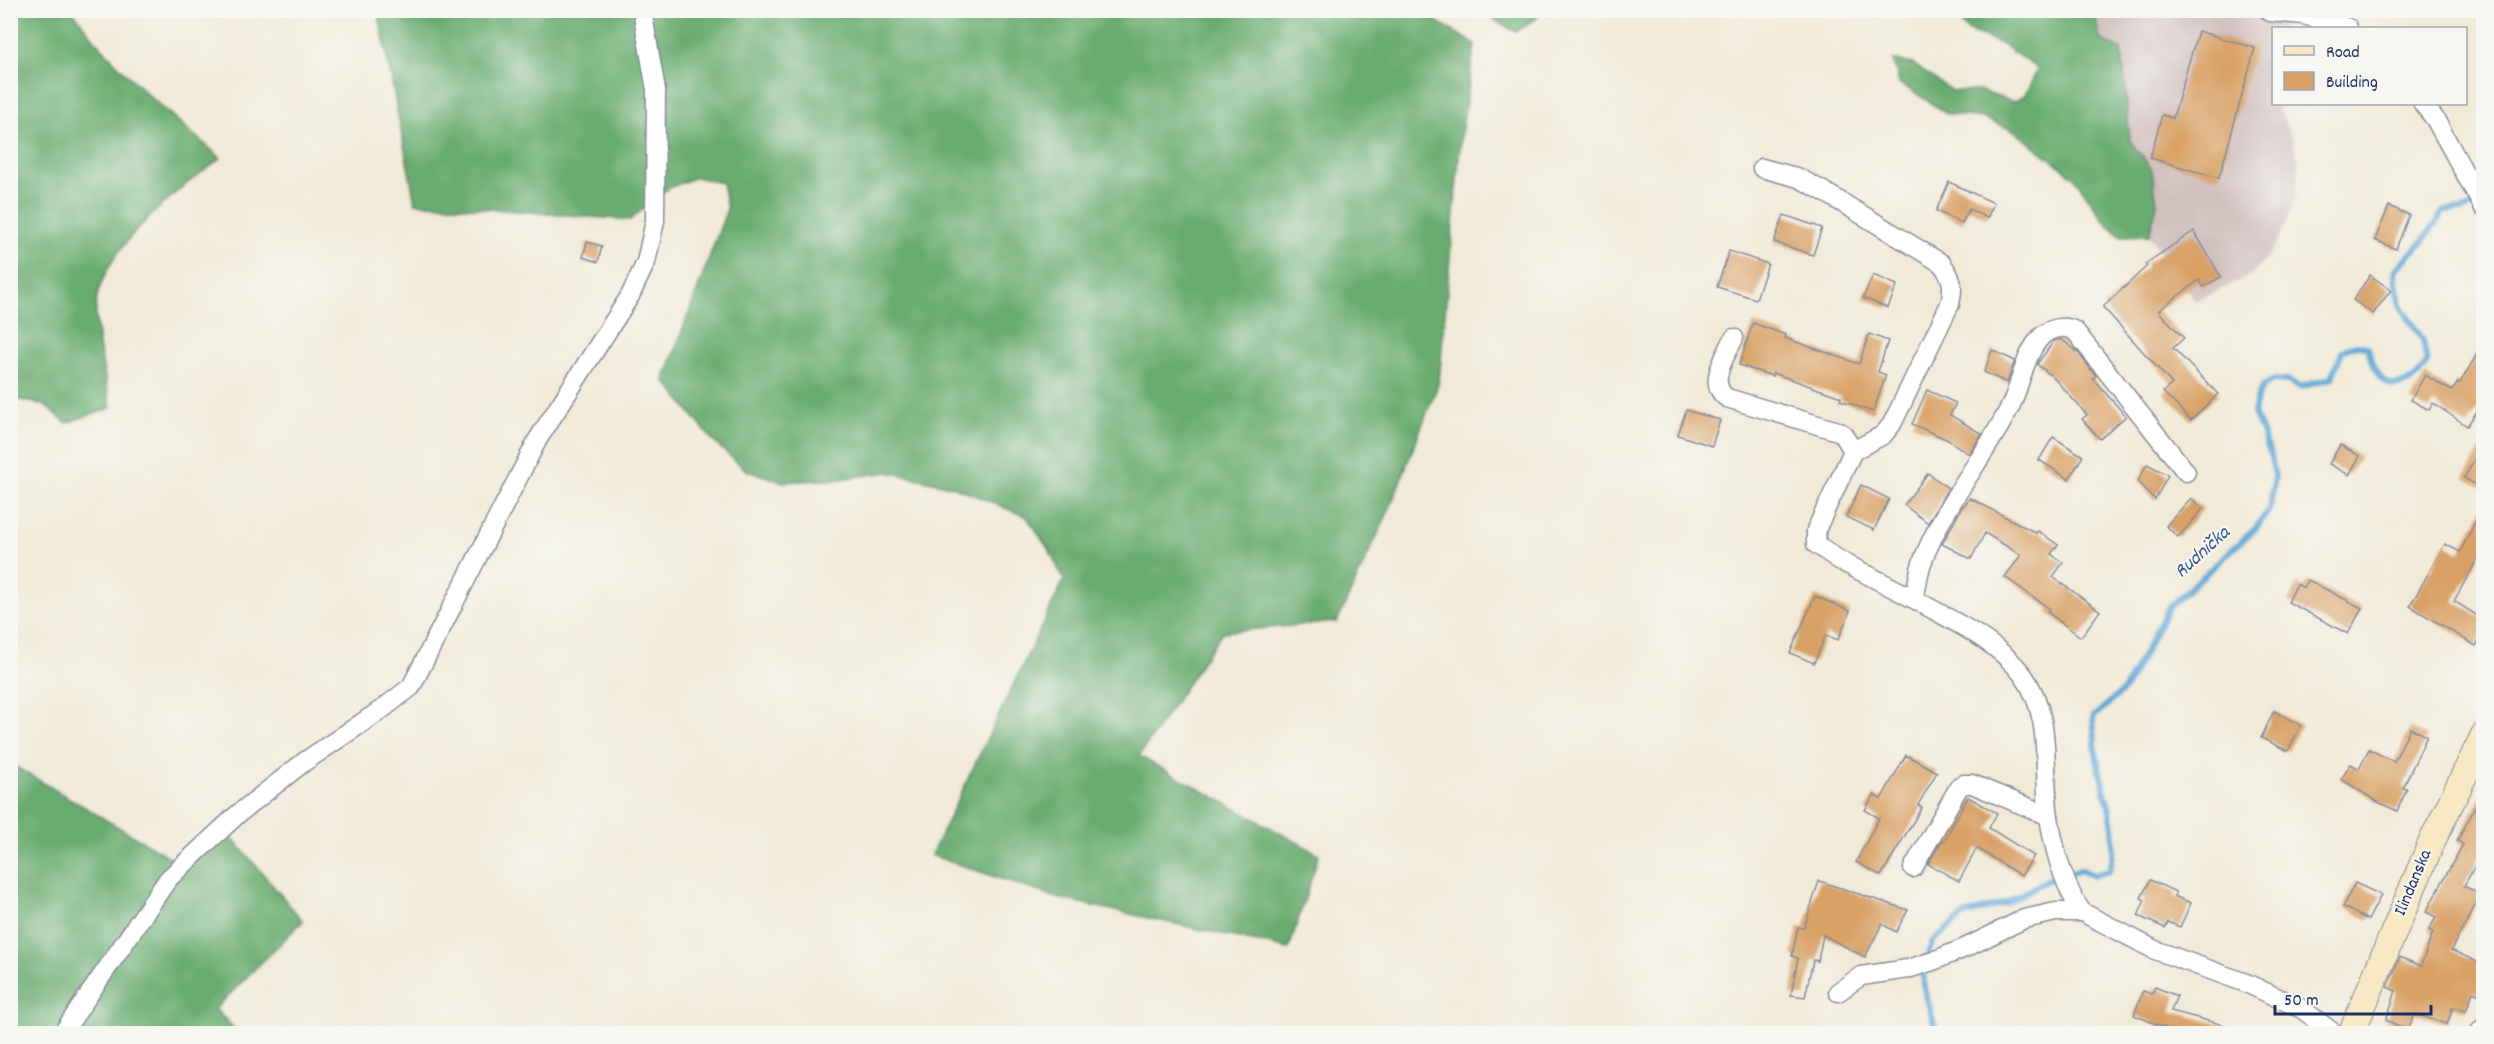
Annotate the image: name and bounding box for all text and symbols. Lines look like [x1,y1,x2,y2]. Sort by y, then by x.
legend [2272,27,2467,105]
text: Road [2326,41,2360,66]
text: Building [2326,71,2378,96]
water label: Rudnička [2169,519,2238,586]
street label: Ilindanska [2389,845,2439,920]
scale bar [2275,978,2431,1016]
text: 50 m [2284,989,2319,1014]

